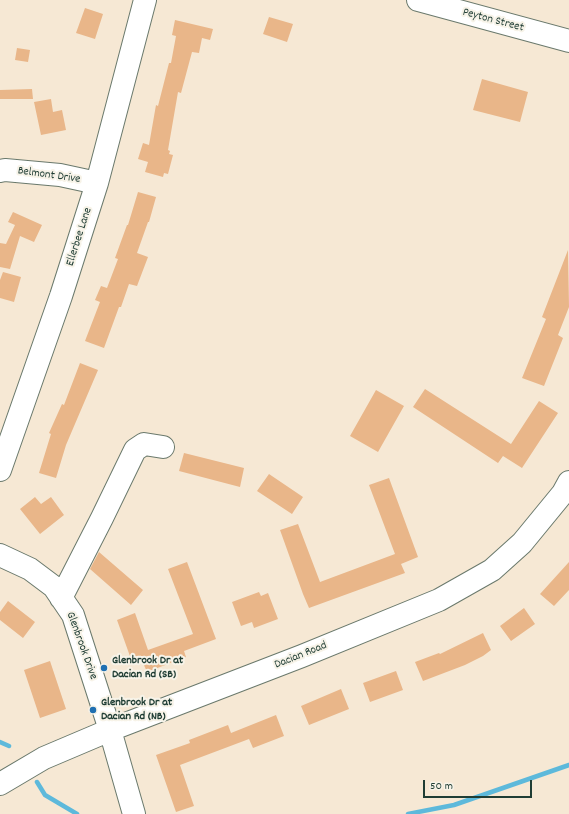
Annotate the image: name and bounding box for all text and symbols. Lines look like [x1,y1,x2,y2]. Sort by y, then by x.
street label: Peyton Street [461,6,525,36]
street label: Belmont Drive [17,164,81,188]
street label: Ellerbee Lane [64,206,96,268]
street label: Glenbrook Drive [62,610,100,682]
street label: Dacian Road [273,639,329,673]
place label: Glenbrook Dr at Dacian Rd (SB) [112,654,183,682]
marker: Glenbrook Dr at Dacian Rd (SB) [99,663,109,673]
place label: Glenbrook Dr at Dacian Rd (NB) [101,696,172,724]
marker: Glenbrook Dr at Dacian Rd (NB) [88,705,98,715]
scale bar [425,772,534,798]
text: 50 m [430,778,453,795]

